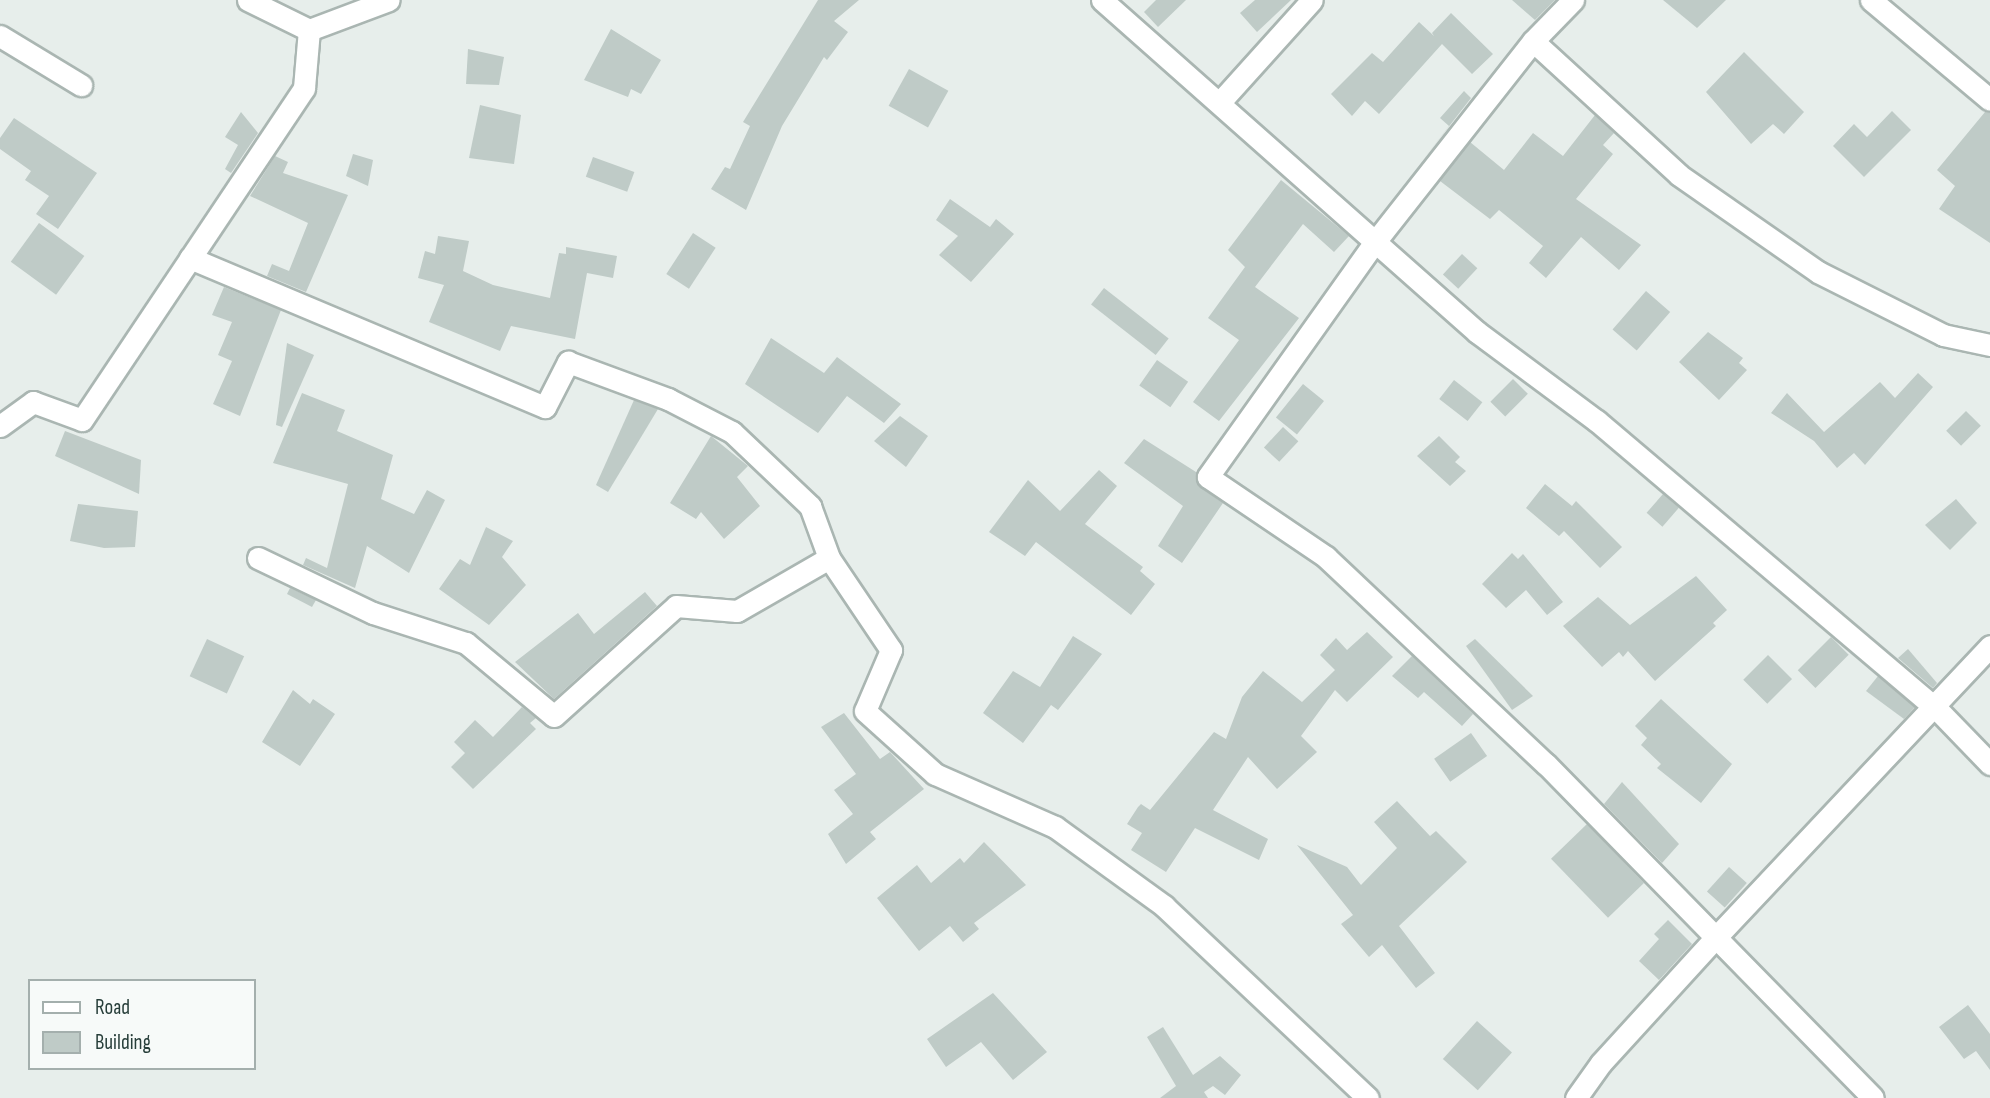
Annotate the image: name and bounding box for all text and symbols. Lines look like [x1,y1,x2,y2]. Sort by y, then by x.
legend [28,979,256,1070]
text: Road [95,995,130,1020]
text: Building [95,1030,151,1055]

